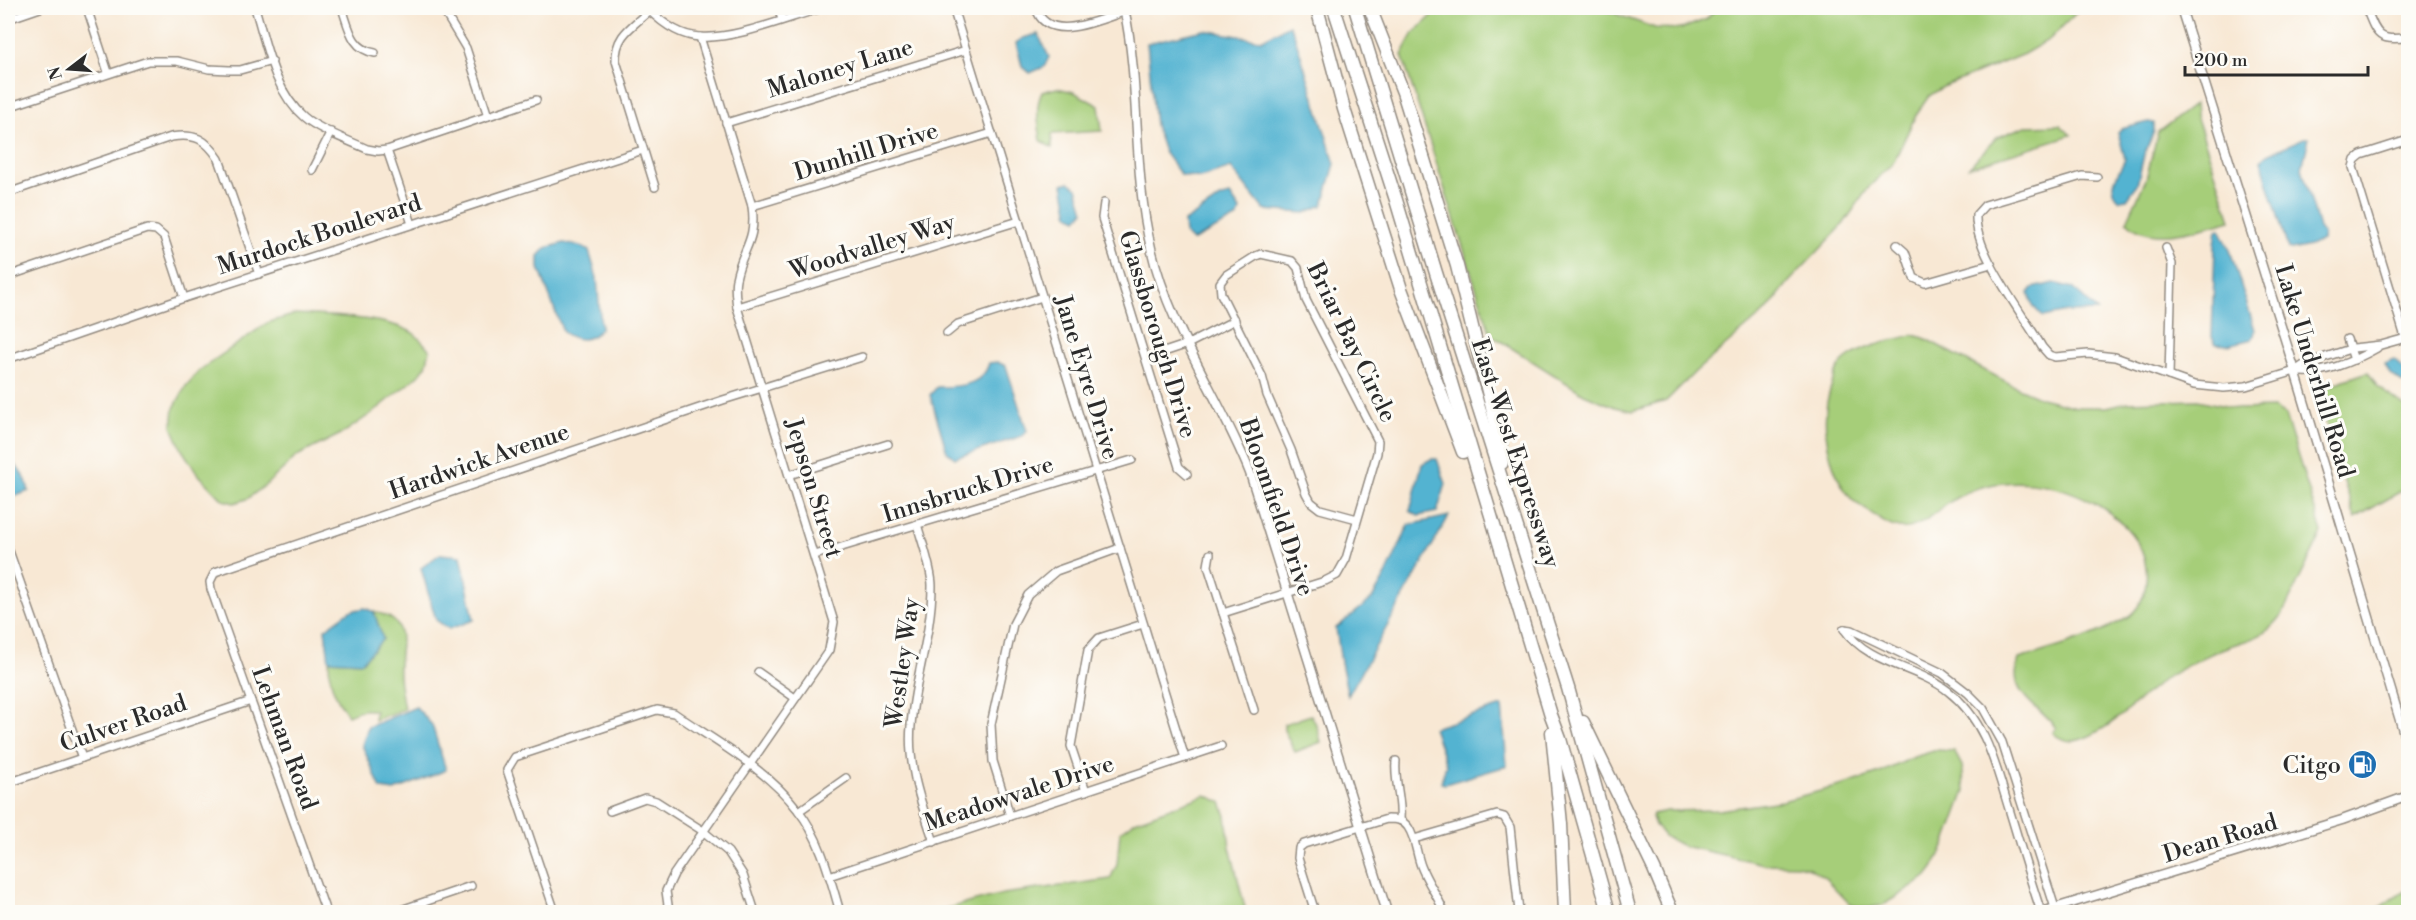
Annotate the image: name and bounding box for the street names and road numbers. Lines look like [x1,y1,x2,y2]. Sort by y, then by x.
street label: Maloney Lane [764,32,917,105]
street label: Dunhill Drive [791,116,942,188]
street label: Murdock Boulevard [213,188,425,282]
street label: Woodvalley Way [785,207,959,287]
street label: Glassborough Drive [1111,227,1203,442]
street label: Briar Bay Circle [1299,257,1403,427]
street label: Lake Underhill Road [2267,261,2361,482]
street label: Jane Eyre Drive [1047,291,1125,463]
street label: East-West Expressway [1464,335,1566,572]
street label: Jepson Street [777,414,849,562]
street label: Bloomfield Drive [1231,414,1320,600]
street label: Hardwick Avenue [385,417,573,507]
street label: Innsbruck Drive [879,450,1057,530]
street label: Westley Way [879,596,927,731]
street label: Lehman Road [244,663,324,814]
street label: Culver Road [56,688,191,760]
street label: Meadowvale Drive [921,749,1118,839]
street label: Dean Road [2160,807,2281,871]

